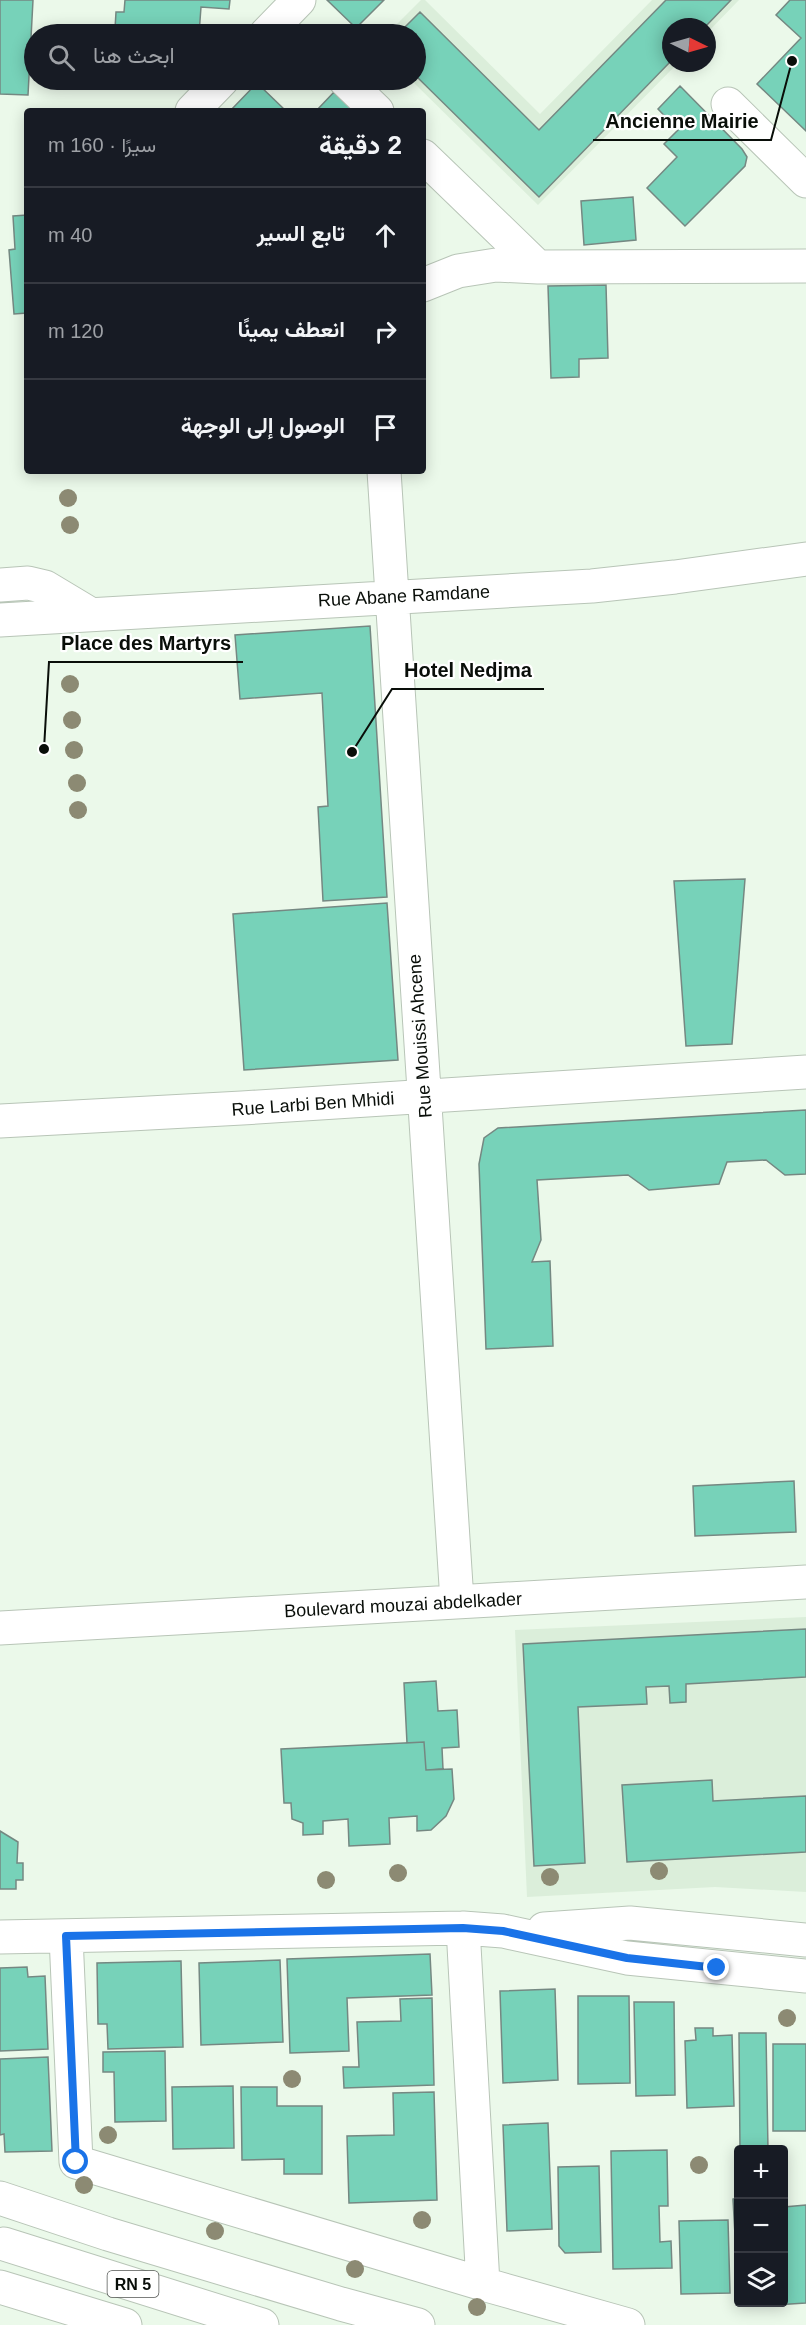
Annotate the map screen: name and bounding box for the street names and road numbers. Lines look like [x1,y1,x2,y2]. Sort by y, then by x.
street label: Rue Abane Ramdane [318,582,490,610]
street label: Rue Mouissi Ahcene [404,953,436,1119]
street label: Rue Larbi Ben Mhidi [231,1088,395,1120]
street label: Boulevard mouzai abdelkader [284,1589,522,1621]
road number: RN 5 [108,2271,158,2297]

